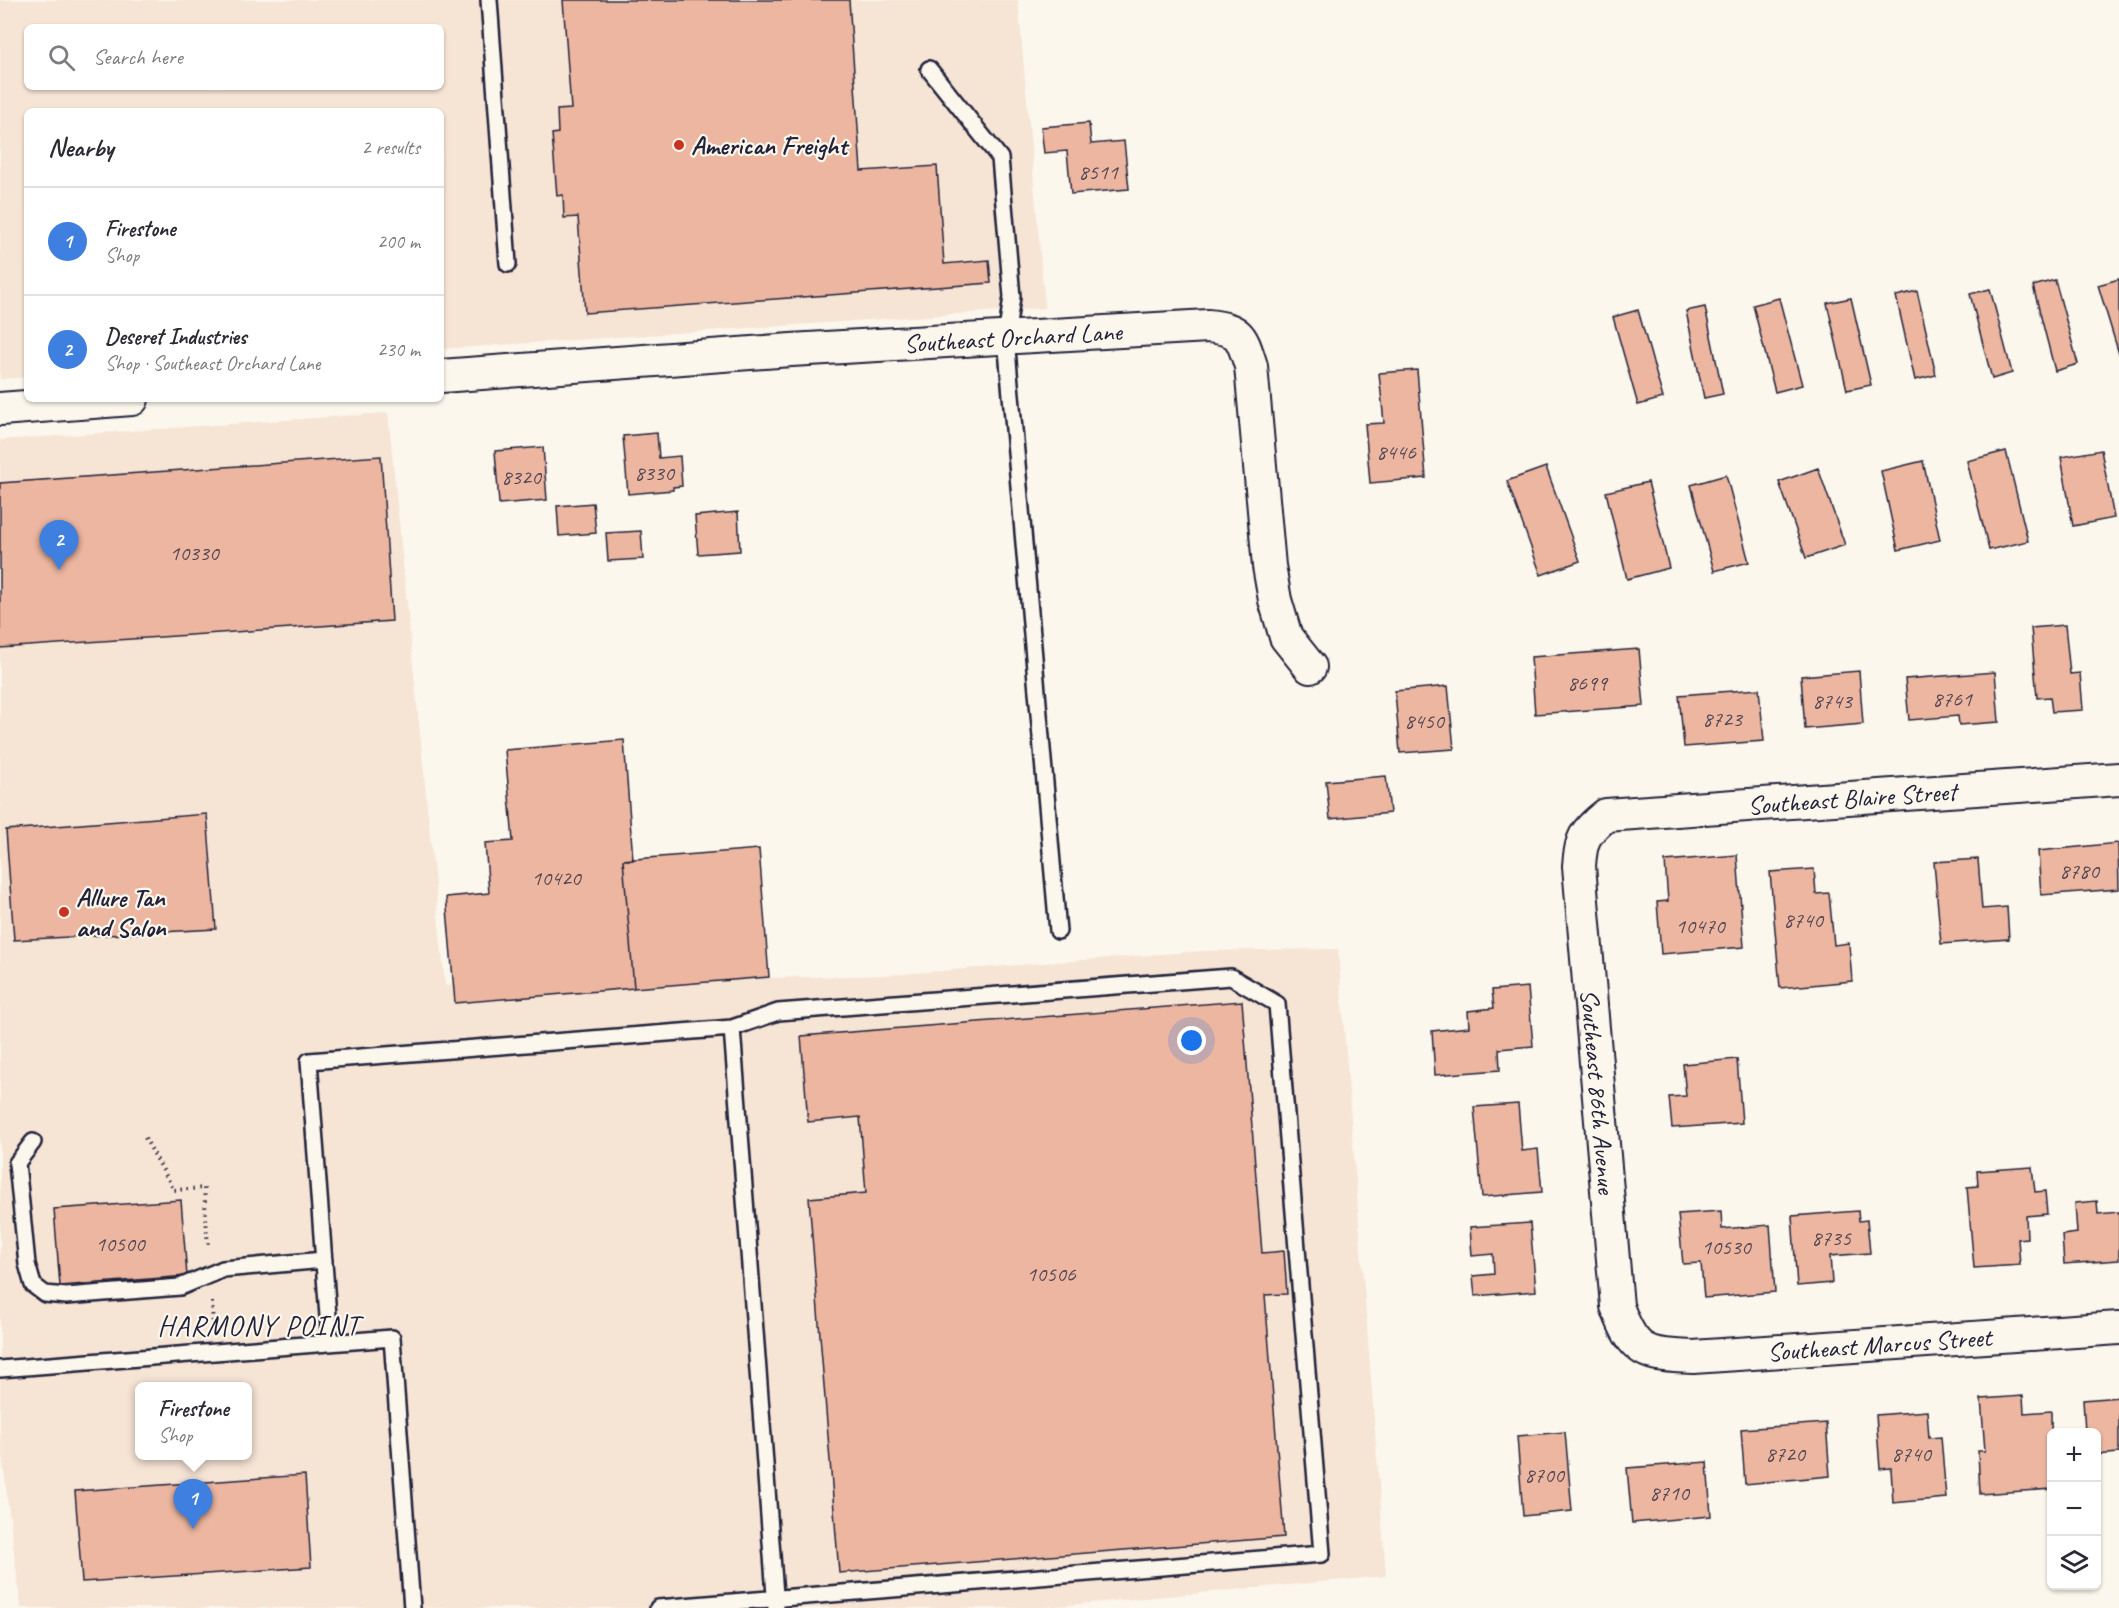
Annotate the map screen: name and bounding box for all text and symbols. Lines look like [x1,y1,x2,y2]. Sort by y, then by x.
search box [24,24,444,90]
icon: search [45,41,78,74]
text: Search here [93,43,183,71]
place label: American Freight [691,129,850,162]
text: Nearby [48,131,113,164]
text: 2 results [361,135,420,160]
marker: American Freight [672,138,686,152]
house number: 8511 [1078,158,1119,186]
text: Firestone [105,215,175,243]
text: 1 [63,229,72,254]
text: 200 m [377,229,420,254]
text: Shop [105,243,139,268]
street label: Southeast Orchard Lane [903,315,1124,360]
text: Deseret Industries [105,323,247,351]
text: 2 [63,337,72,362]
text: 230 m [377,337,420,362]
text: Shop · Southeast Orchard Lane [105,351,320,376]
house number: 8446 [1376,438,1417,466]
house number: 8330 [634,459,676,487]
house number: 8320 [501,463,543,491]
pin: 2 [40,520,78,570]
house number: 10330 [169,539,221,567]
house number: 8699 [1567,669,1609,697]
house number: 8761 [1932,685,1973,713]
house number: 8743 [1812,687,1854,715]
house number: 8723 [1702,705,1744,733]
house number: 8450 [1404,707,1446,735]
street label: Southeast Blaire Street [1747,775,1961,822]
house number: 8780 [2059,857,2101,885]
house number: 10420 [531,864,583,892]
place label: Allure Tan and Salon [76,881,167,944]
marker: Allure Tan and Salon [57,905,71,919]
house number: 8740 [1783,906,1825,934]
house number: 10470 [1675,912,1727,940]
street label: Southeast 86th Avenue [1573,988,1623,1197]
your location [1177,1026,1206,1055]
house number: 8735 [1811,1224,1852,1252]
house number: 10500 [95,1230,147,1258]
house number: 10530 [1701,1233,1753,1261]
house number: 10506 [1026,1260,1077,1288]
district label: HARMONY POINT [158,1308,365,1343]
street label: Southeast Marcus Street [1766,1321,1995,1369]
popup [135,1382,252,1460]
text: Firestone [158,1395,229,1423]
text: Shop [158,1423,192,1448]
map controls [2047,1428,2101,1590]
button: + [2047,1428,2101,1482]
house number: 8720 [1765,1440,1807,1468]
house number: 8740 [1891,1440,1933,1468]
house number: 8700 [1524,1461,1566,1489]
house number: 8710 [1649,1479,1691,1507]
pin: 1 [174,1480,212,1529]
button: − [2047,1482,2101,1536]
button: layers [2047,1536,2101,1590]

